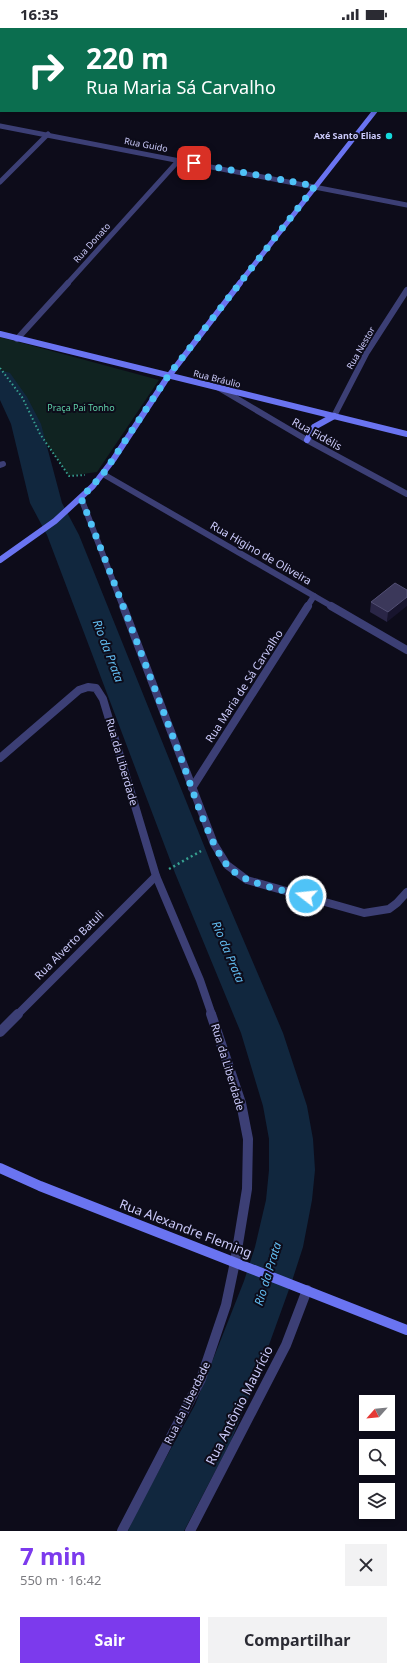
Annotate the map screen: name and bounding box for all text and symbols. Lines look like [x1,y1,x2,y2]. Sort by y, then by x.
text: 16:35 [20,4,59,24]
text: 220 m [86,39,169,77]
icon: right [20,44,72,96]
text: Rua Maria Sá Carvalho [86,75,276,99]
place label: Axé Santo Elias [314,129,381,142]
marker: Axé Santo Elias [384,131,394,141]
street label: Rua Guido [123,134,169,155]
pin [177,146,211,180]
icon: arrive [183,152,205,174]
street label: Rua Donato [70,220,113,266]
street label: Rua Nestor [343,324,378,371]
street label: Rua Bráulio [192,366,242,391]
park label: Praça Pai Tonho [47,401,115,414]
street label: Rua Fidélis [289,414,345,453]
street label: Rua Higino de Oliveira [208,517,315,588]
water label: Rio da Prata [89,617,128,685]
street label: Rua Maria de Sá Carvalho [201,626,286,745]
street label: Rua da Liberdade [103,716,142,807]
position arrow [285,875,327,917]
street label: Rua Alverto Batuli [31,907,107,983]
water label: Rio da Prata [208,918,249,986]
street label: Rua da Liberdade [208,1022,249,1112]
street label: Rua Alexandre Fleming [117,1194,255,1262]
water label: Rio da Prata [250,1240,285,1308]
street label: Rua Antônio Maurício [201,1342,277,1468]
street label: Rua da Liberdade [160,1359,213,1447]
north arrow [359,1395,395,1431]
map controls [359,1395,395,1519]
button: search [359,1439,395,1475]
button: layers [359,1483,395,1519]
text: 7 min [20,1539,86,1572]
button: close [345,1544,387,1586]
text: 550 m · 16:42 [20,1571,101,1589]
button: Sair [20,1617,200,1663]
button: Compartilhar [208,1617,387,1663]

